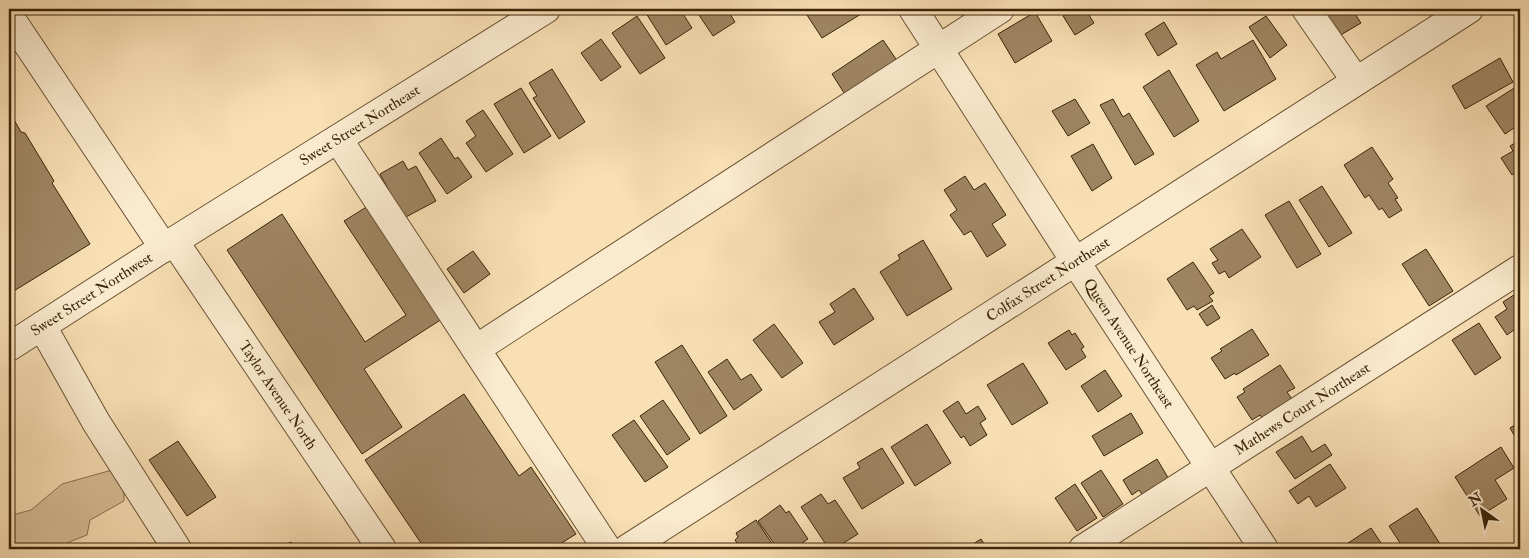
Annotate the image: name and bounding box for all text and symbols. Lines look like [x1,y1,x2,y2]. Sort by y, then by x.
street label: Sweet Street Northeast [296,80,424,170]
street label: Colfax Street Northeast [982,232,1113,326]
street label: Sweet Street Northwest [27,248,156,340]
street label: Queen Avenue Northeast [1079,275,1179,412]
street label: Taylor Avenue North [235,337,322,453]
street label: Mathews Court Northeast [1230,358,1374,459]
north arrow [1456,486,1506,536]
text: N [1464,489,1485,511]

